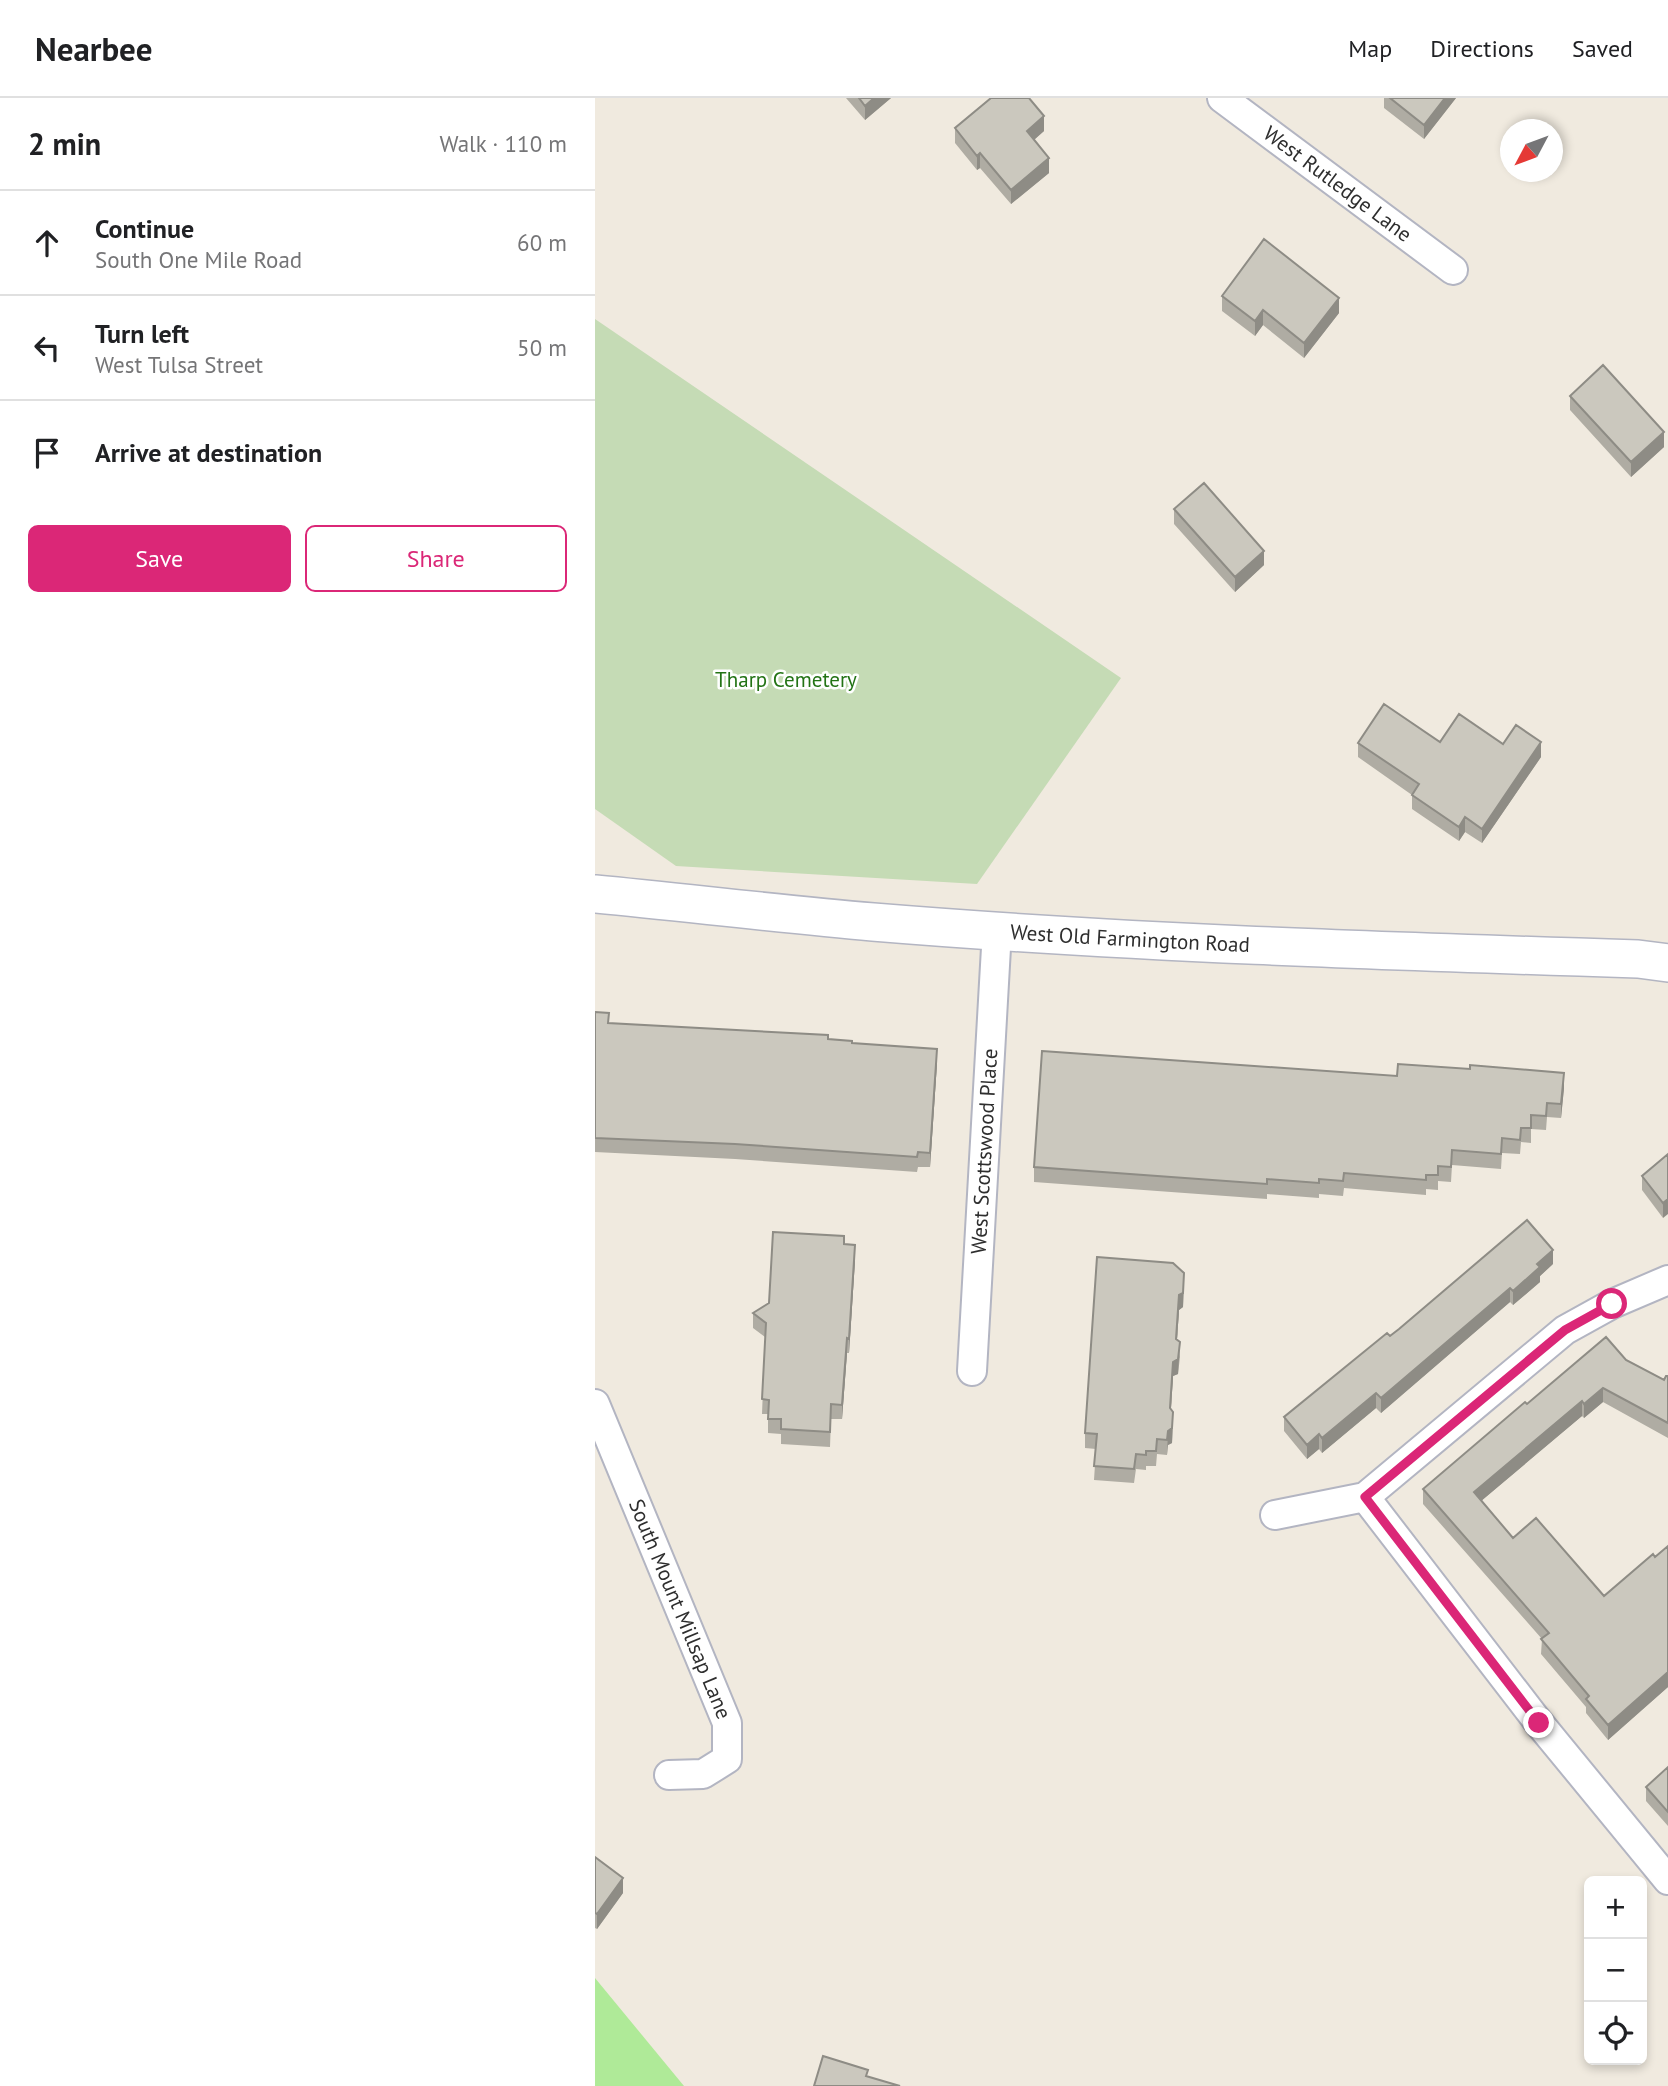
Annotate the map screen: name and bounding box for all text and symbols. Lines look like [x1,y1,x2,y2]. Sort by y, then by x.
text: Nearbee [35,27,152,70]
text: Map [1348,33,1392,64]
text: Directions [1430,33,1534,64]
text: Saved [1572,33,1633,64]
north arrow [1500,119,1563,182]
street label: West Rutledge Lane [1258,120,1417,248]
text: 2 min [28,124,101,163]
text: Walk · 110 m [440,129,567,158]
text: Continue [95,212,194,245]
icon: ahead [28,224,66,262]
text: 60 m [517,228,567,257]
text: South One Mile Road [95,245,302,274]
text: Turn left [95,317,189,350]
icon: left [28,329,66,367]
text: 50 m [517,333,567,362]
text: West Tulsa Street [95,350,263,379]
icon: arrive [28,434,66,472]
text: Arrive at destination [95,436,322,469]
button: Save [28,525,291,592]
button: Share [305,525,567,592]
park label: Tharp Cemetery [715,666,857,693]
street label: West Old Farmington Road [1009,918,1250,958]
street label: West Scottswood Place [965,1048,1003,1255]
route start [1596,1288,1627,1319]
street label: South Mount Millsap Lane [623,1495,738,1723]
route end [1523,1707,1554,1738]
map controls [1584,1876,1647,2065]
button: + [1584,1876,1647,1939]
button: − [1584,1939,1647,2002]
button: locate [1584,2002,1647,2065]

